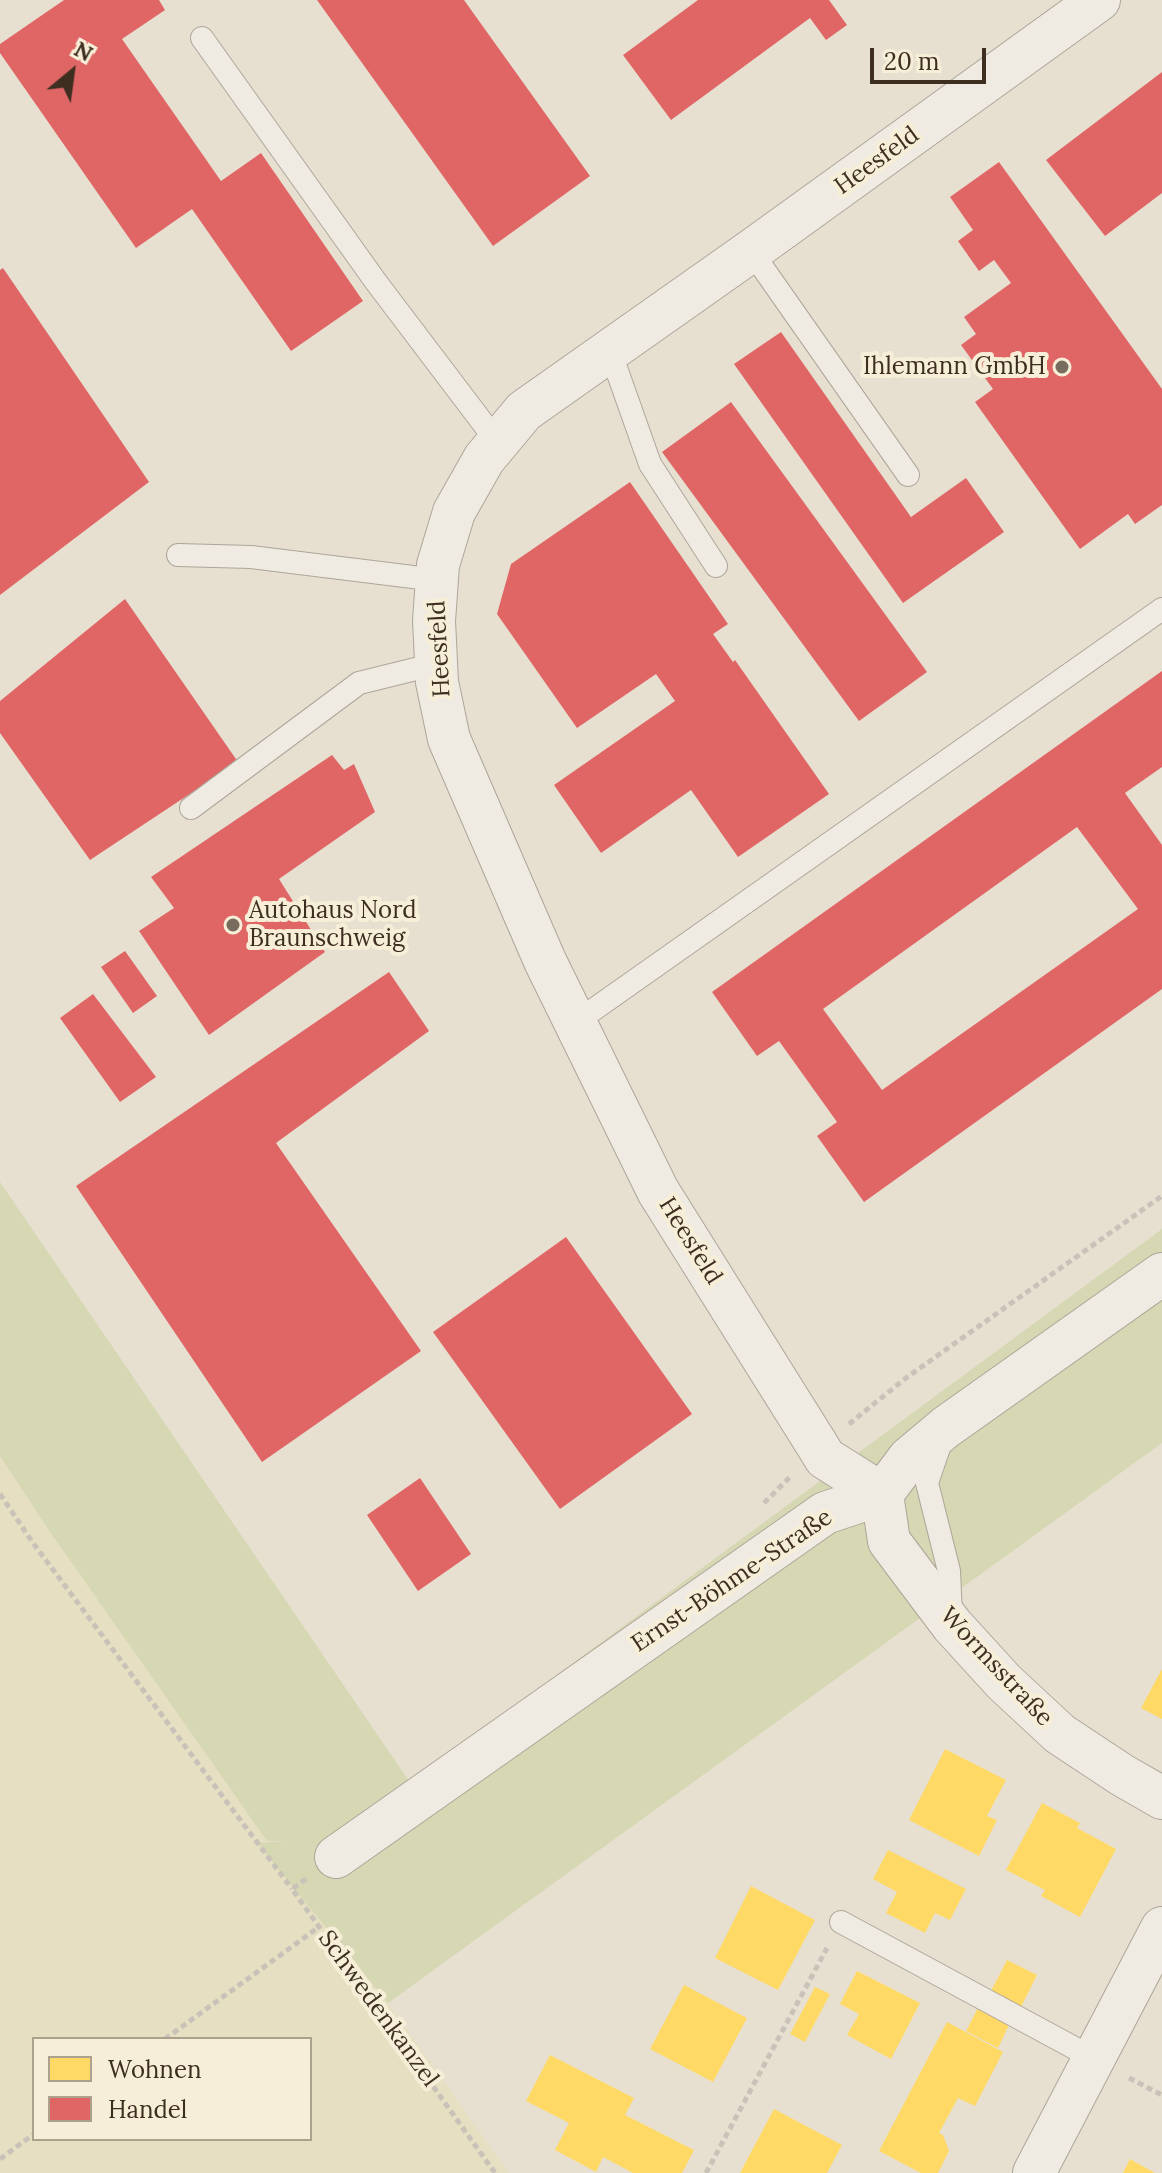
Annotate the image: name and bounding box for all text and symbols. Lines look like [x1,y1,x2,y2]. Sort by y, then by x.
north arrow [32,32,112,112]
scale bar [874,32,990,82]
text: N [69,35,98,67]
text: 20 m [884,46,940,77]
street label: Heesfeld [829,121,925,201]
place label: Ihlemann GmbH [863,353,1046,381]
marker: Ihlemann GmbH [1053,358,1071,376]
street label: Heesfeld [423,600,457,698]
place label: Autohaus Nord Braunschweig [249,897,417,953]
marker: Autohaus Nord Braunschweig [224,916,242,934]
street label: Heesfeld [652,1192,728,1290]
street label: Ernst-Böhme-Straße [626,1503,838,1659]
street label: Wormsstraße [934,1601,1058,1733]
street label: Schwedenkanzel [312,1925,444,2093]
legend [32,2037,312,2141]
text: Wohnen [108,2054,202,2085]
text: Handel [108,2094,187,2125]

